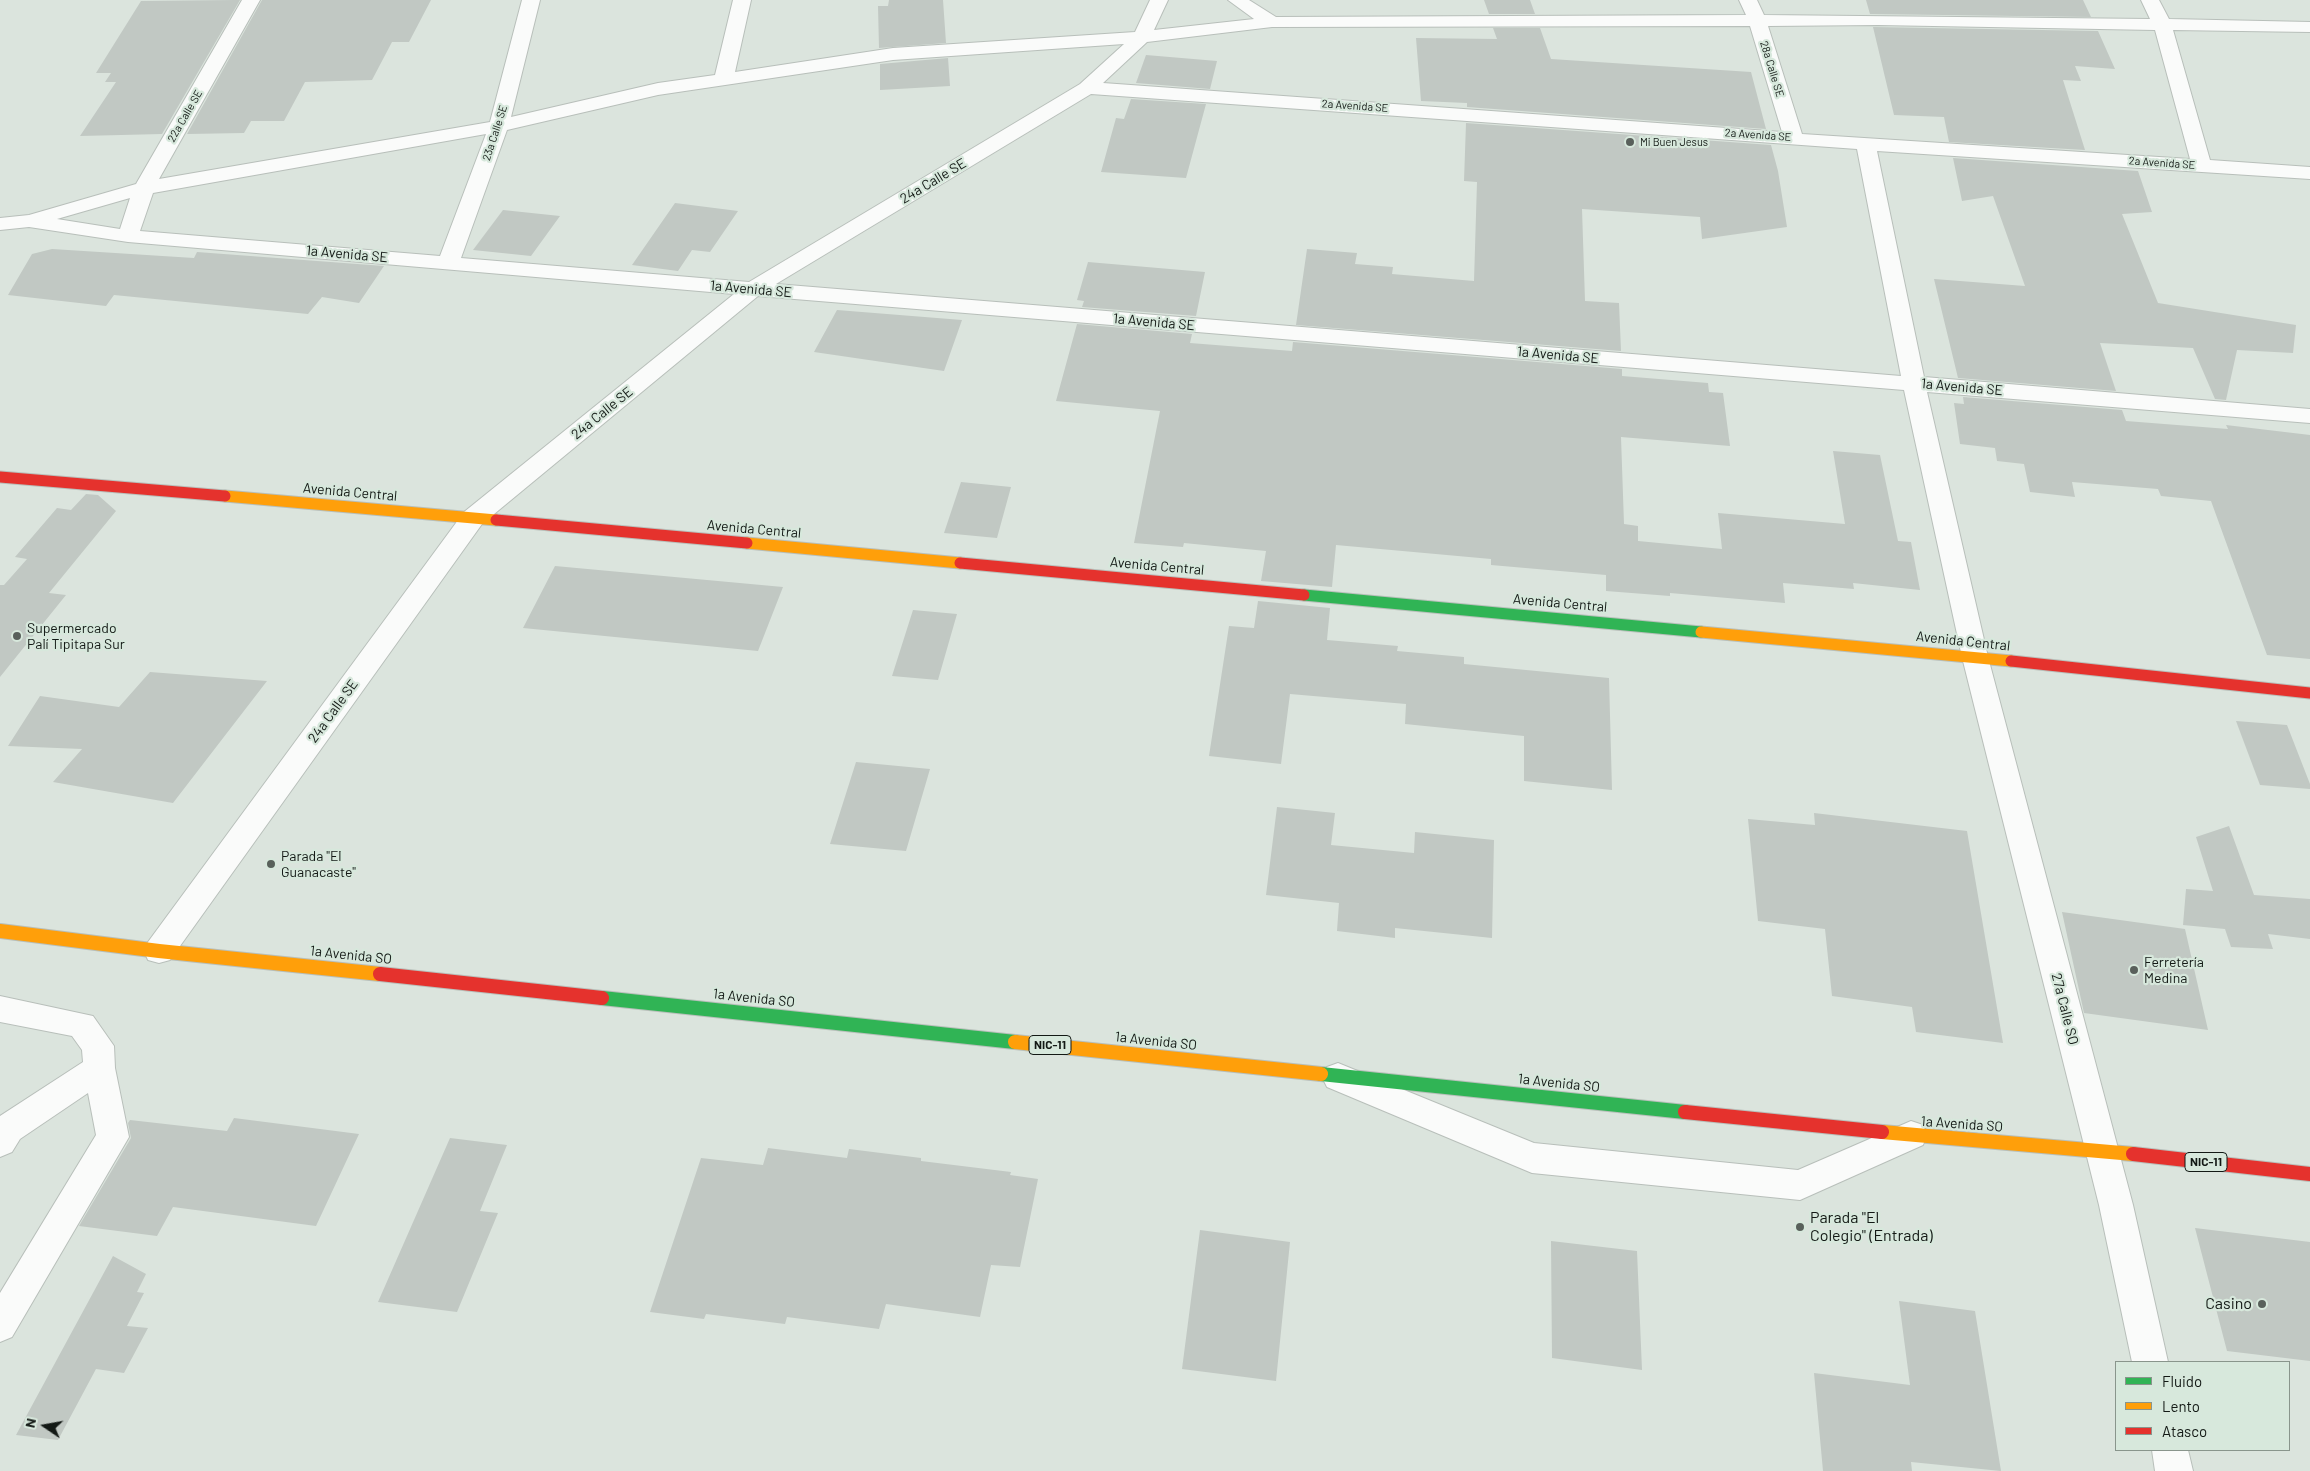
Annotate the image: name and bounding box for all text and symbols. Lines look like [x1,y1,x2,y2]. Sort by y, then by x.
street label: 28a Calle SE [1757,39,1787,99]
street label: 22a Calle SE [165,88,205,144]
street label: 2a Avenida SE [1321,97,1389,115]
street label: 23a Calle SE [480,104,510,162]
street label: 2a Avenida SE [1724,126,1792,144]
place label: Mi Buen Jesus [1640,135,1708,149]
marker: Mi Buen Jesus [1624,136,1636,148]
street label: 2a Avenida SE [2128,154,2196,172]
street label: 24a Calle SE [897,155,969,207]
street label: 1a Avenida SE [305,242,389,266]
street label: 1a Avenida SE [709,277,793,301]
street label: 1a Avenida SE [1112,310,1196,334]
street label: 1a Avenida SE [1516,343,1600,367]
street label: 1a Avenida SE [1920,375,2004,399]
street label: 24a Calle SE [568,383,636,443]
street label: Avenida Central [302,480,398,504]
street label: Avenida Central [706,517,802,541]
street label: Avenida Central [1109,554,1205,578]
street label: Avenida Central [1512,591,1608,615]
place label: Supermercado Palí Tipitapa Sur [27,620,125,652]
street label: Avenida Central [1915,628,2011,654]
marker: Supermercado Palí Tipitapa Sur [11,630,23,642]
street label: 24a Calle SE [304,676,362,746]
place label: Parada "El Guanacaste" [281,848,356,880]
marker: Parada "El Guanacaste" [265,858,277,870]
street label: 1a Avenida SO [309,942,393,968]
place label: Ferretería Medina [2144,954,2204,986]
marker: Ferretería Medina [2128,964,2140,976]
street label: 27a Calle SO [2048,971,2082,1047]
street label: 1a Avenida SO [712,985,796,1011]
street label: 1a Avenida SO [1114,1028,1198,1054]
road number: NIC-11 [1029,1036,1071,1054]
street label: 1a Avenida SO [1517,1070,1601,1096]
street label: 1a Avenida SO [1920,1113,2004,1135]
road number: NIC-11 [2185,1152,2227,1172]
place label: Parada "El Colegio" (Entrada) [1810,1208,1933,1246]
marker: Parada "El Colegio" (Entrada) [1794,1221,1806,1233]
place label: Casino [2205,1294,2252,1314]
marker: Casino [2256,1298,2268,1310]
legend [2115,1361,2290,1451]
text: Fluido [2162,1372,2202,1390]
text: Lento [2162,1397,2200,1415]
north arrow [20,1401,70,1451]
text: N [21,1416,39,1429]
text: Atasco [2162,1422,2207,1440]

